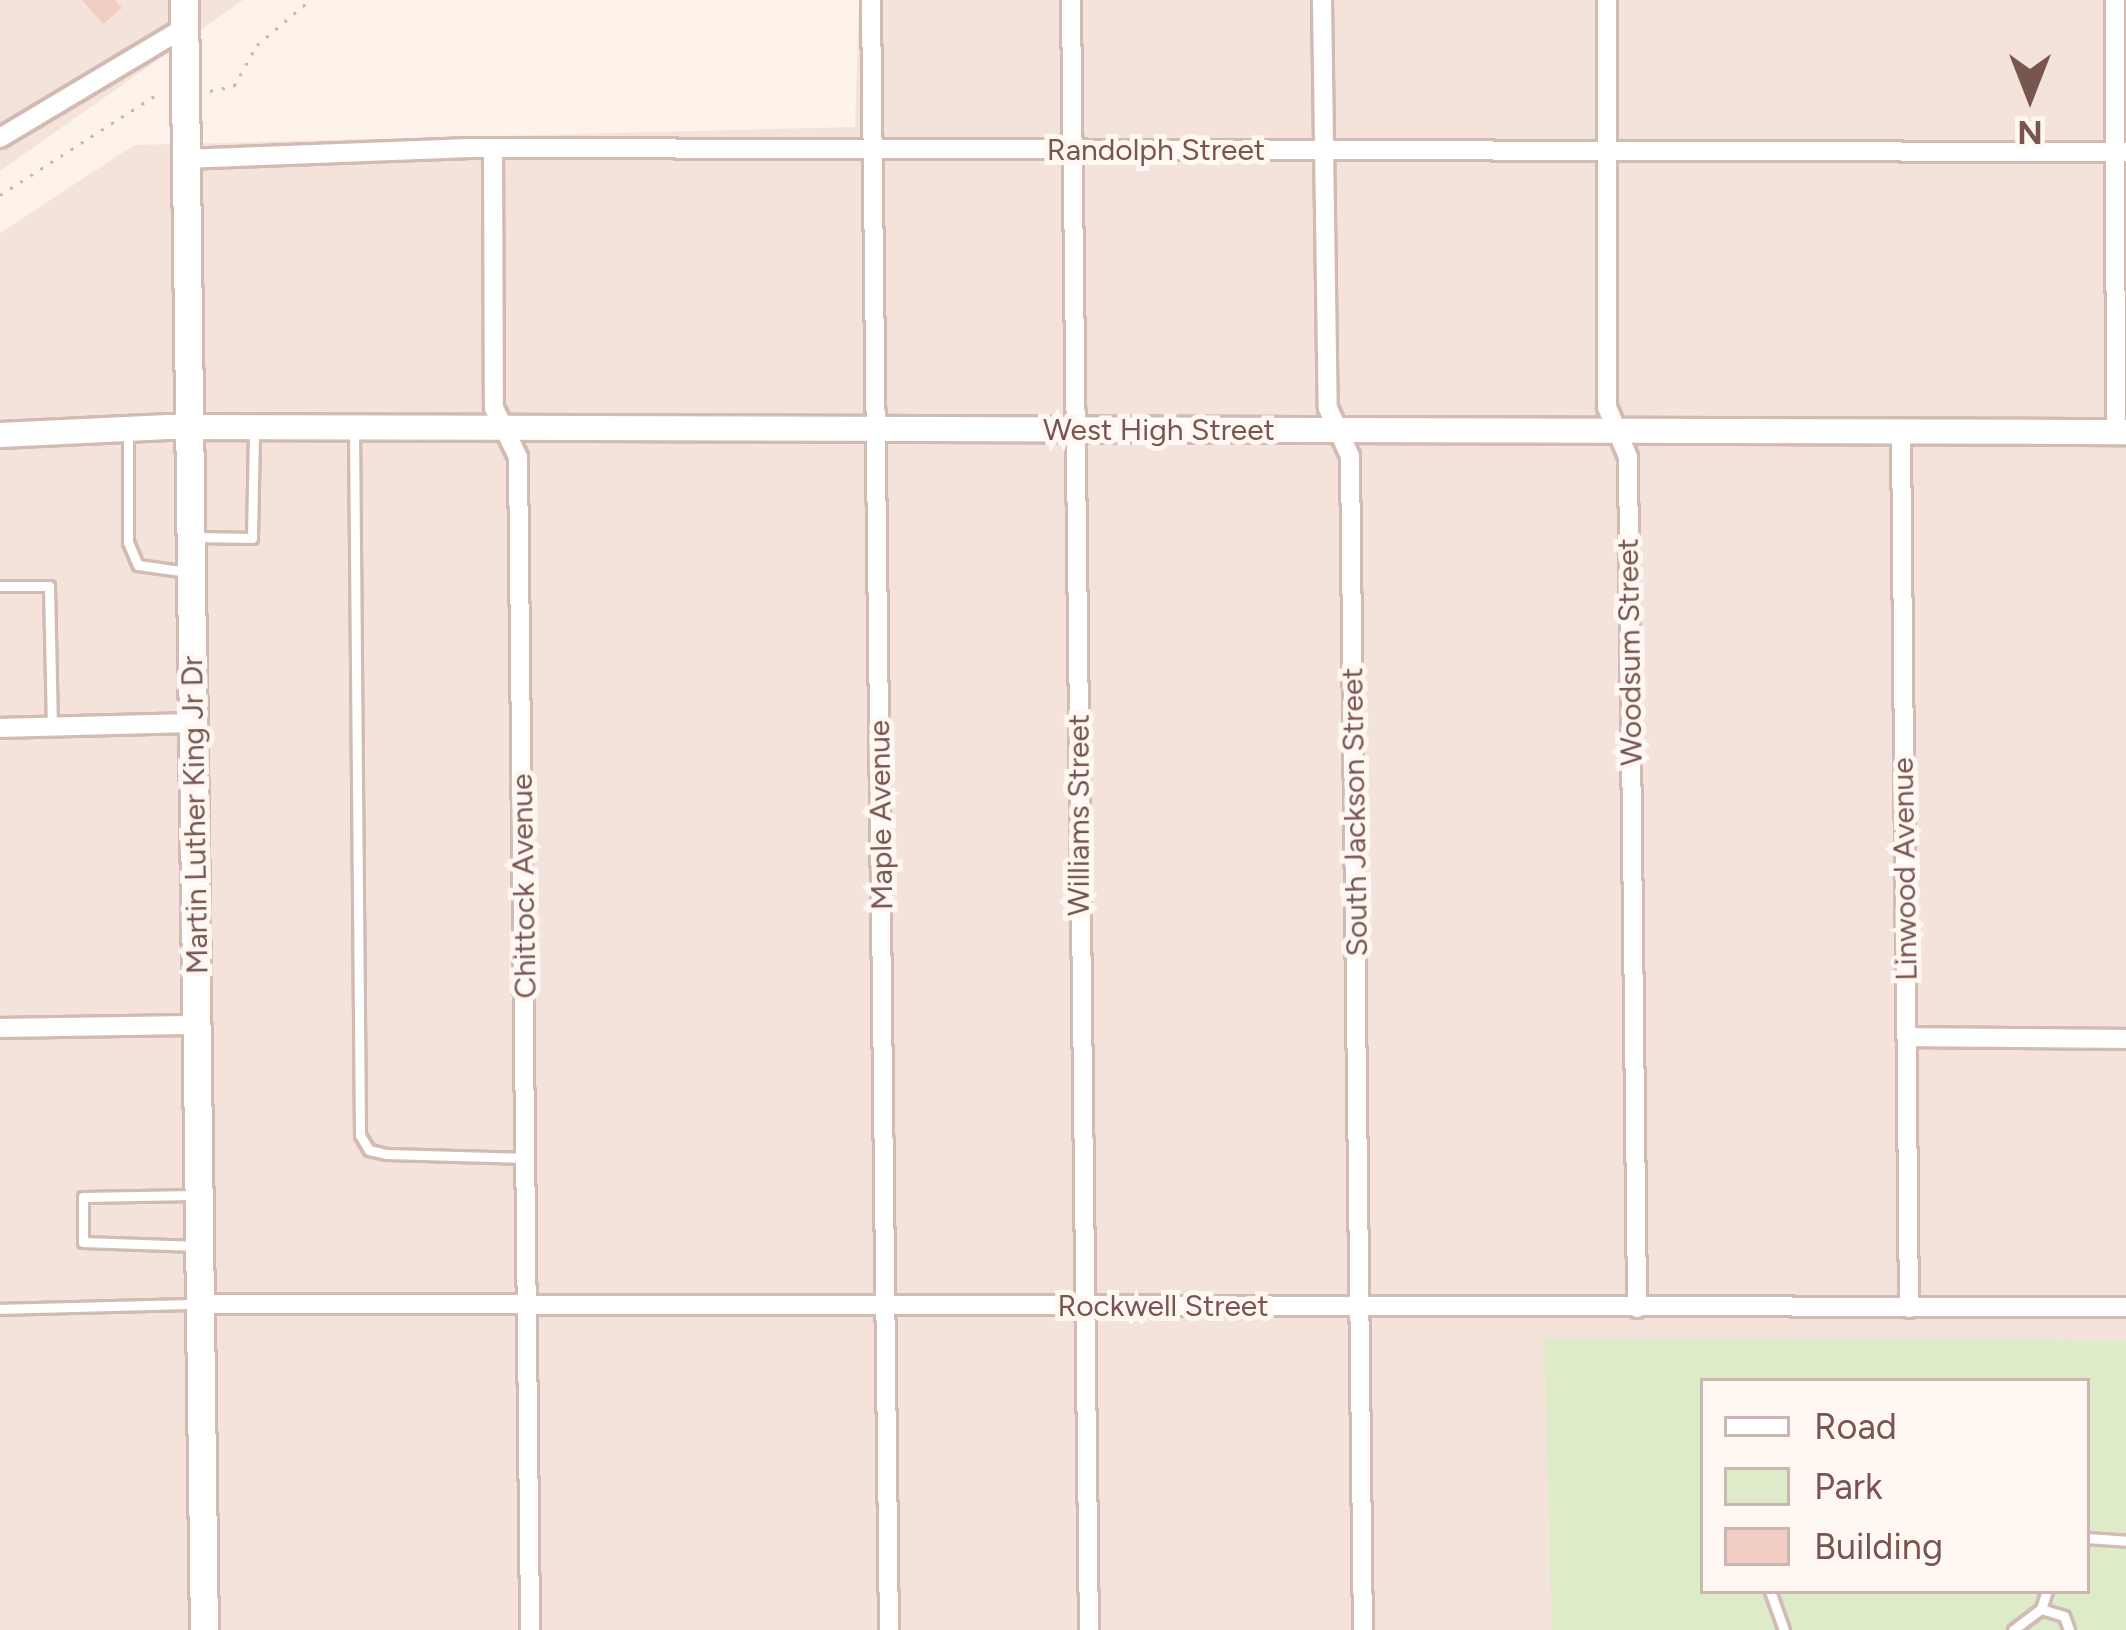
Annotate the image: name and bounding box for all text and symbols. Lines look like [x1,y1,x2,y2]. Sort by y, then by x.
north arrow [1970,36,2090,156]
text: N [2017,113,2043,152]
street label: Randolph Street [1047,132,1265,168]
street label: West High Street [1043,412,1275,448]
street label: Woodsum Street [1610,538,1650,766]
street label: Martin Luther King Jr Dr [174,656,216,974]
street label: South Jackson Street [1334,667,1376,957]
street label: Williams Street [1061,714,1097,916]
street label: Maple Avenue [861,720,901,910]
street label: Linwood Avenue [1885,757,1925,981]
street label: Chittock Avenue [504,773,544,999]
street label: Rockwell Street [1057,1288,1269,1324]
legend [1700,1378,2090,1594]
text: Road [1814,1405,1897,1448]
text: Park [1814,1465,1882,1508]
text: Building [1814,1525,1943,1568]

